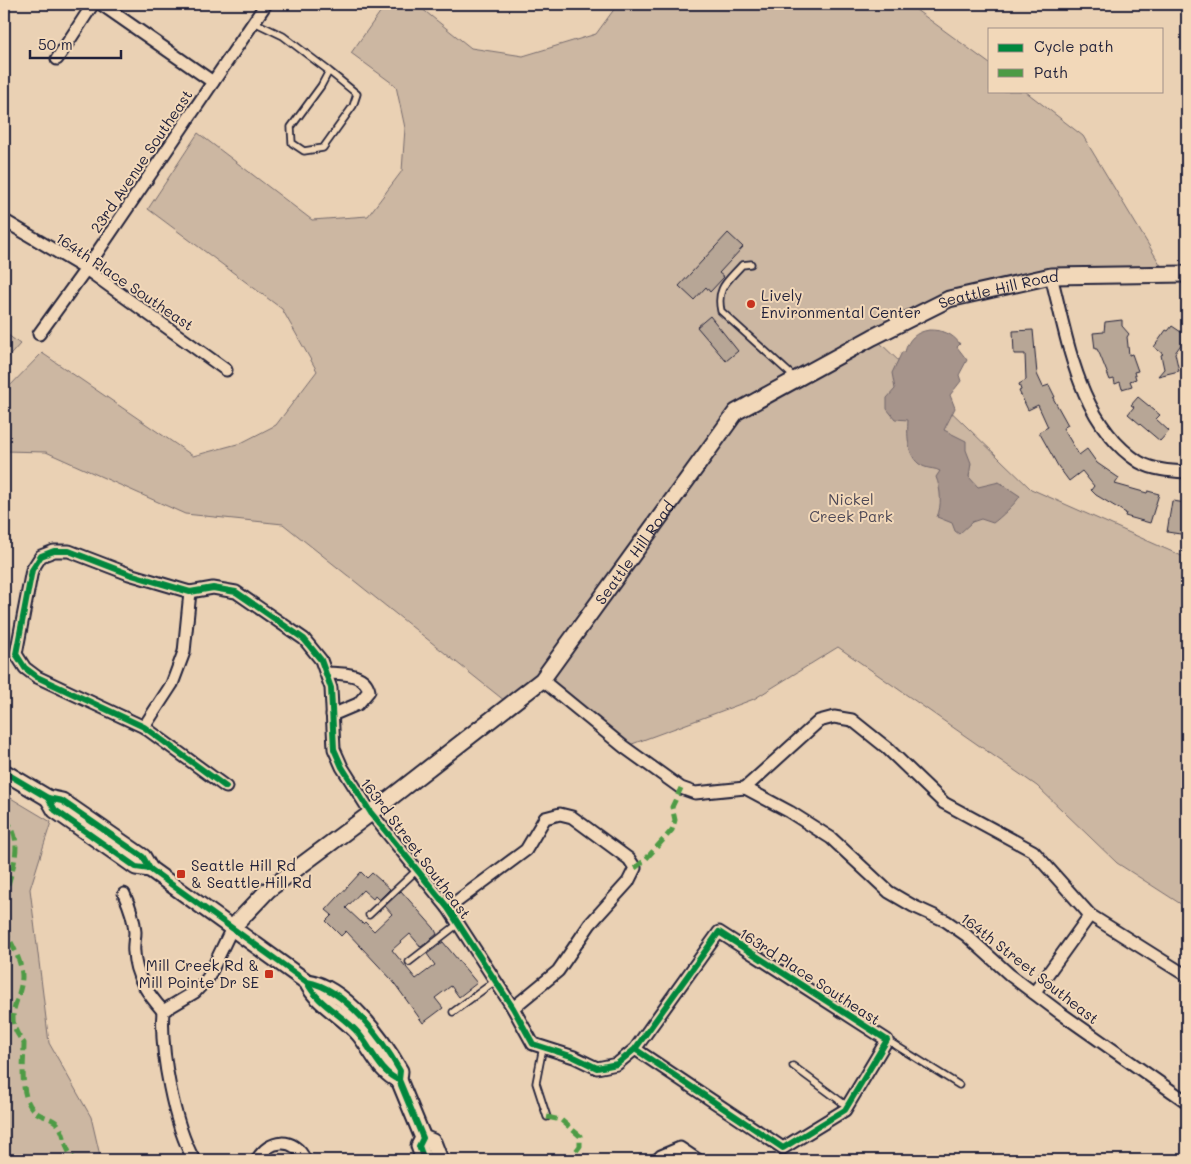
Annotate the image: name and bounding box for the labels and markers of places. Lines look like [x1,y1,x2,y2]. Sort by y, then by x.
place label: Lively Environmental Center [761,285,921,322]
marker: Lively Environmental Center [745,298,757,310]
place label: Seattle Hill Rd & Seattle Hill Rd [191,855,312,892]
marker: Seattle Hill Rd & Seattle Hill Rd [175,868,187,880]
place label: Mill Creek Rd & Mill Pointe Dr SE [139,955,259,992]
marker: Mill Creek Rd & Mill Pointe Dr SE [263,968,275,980]

